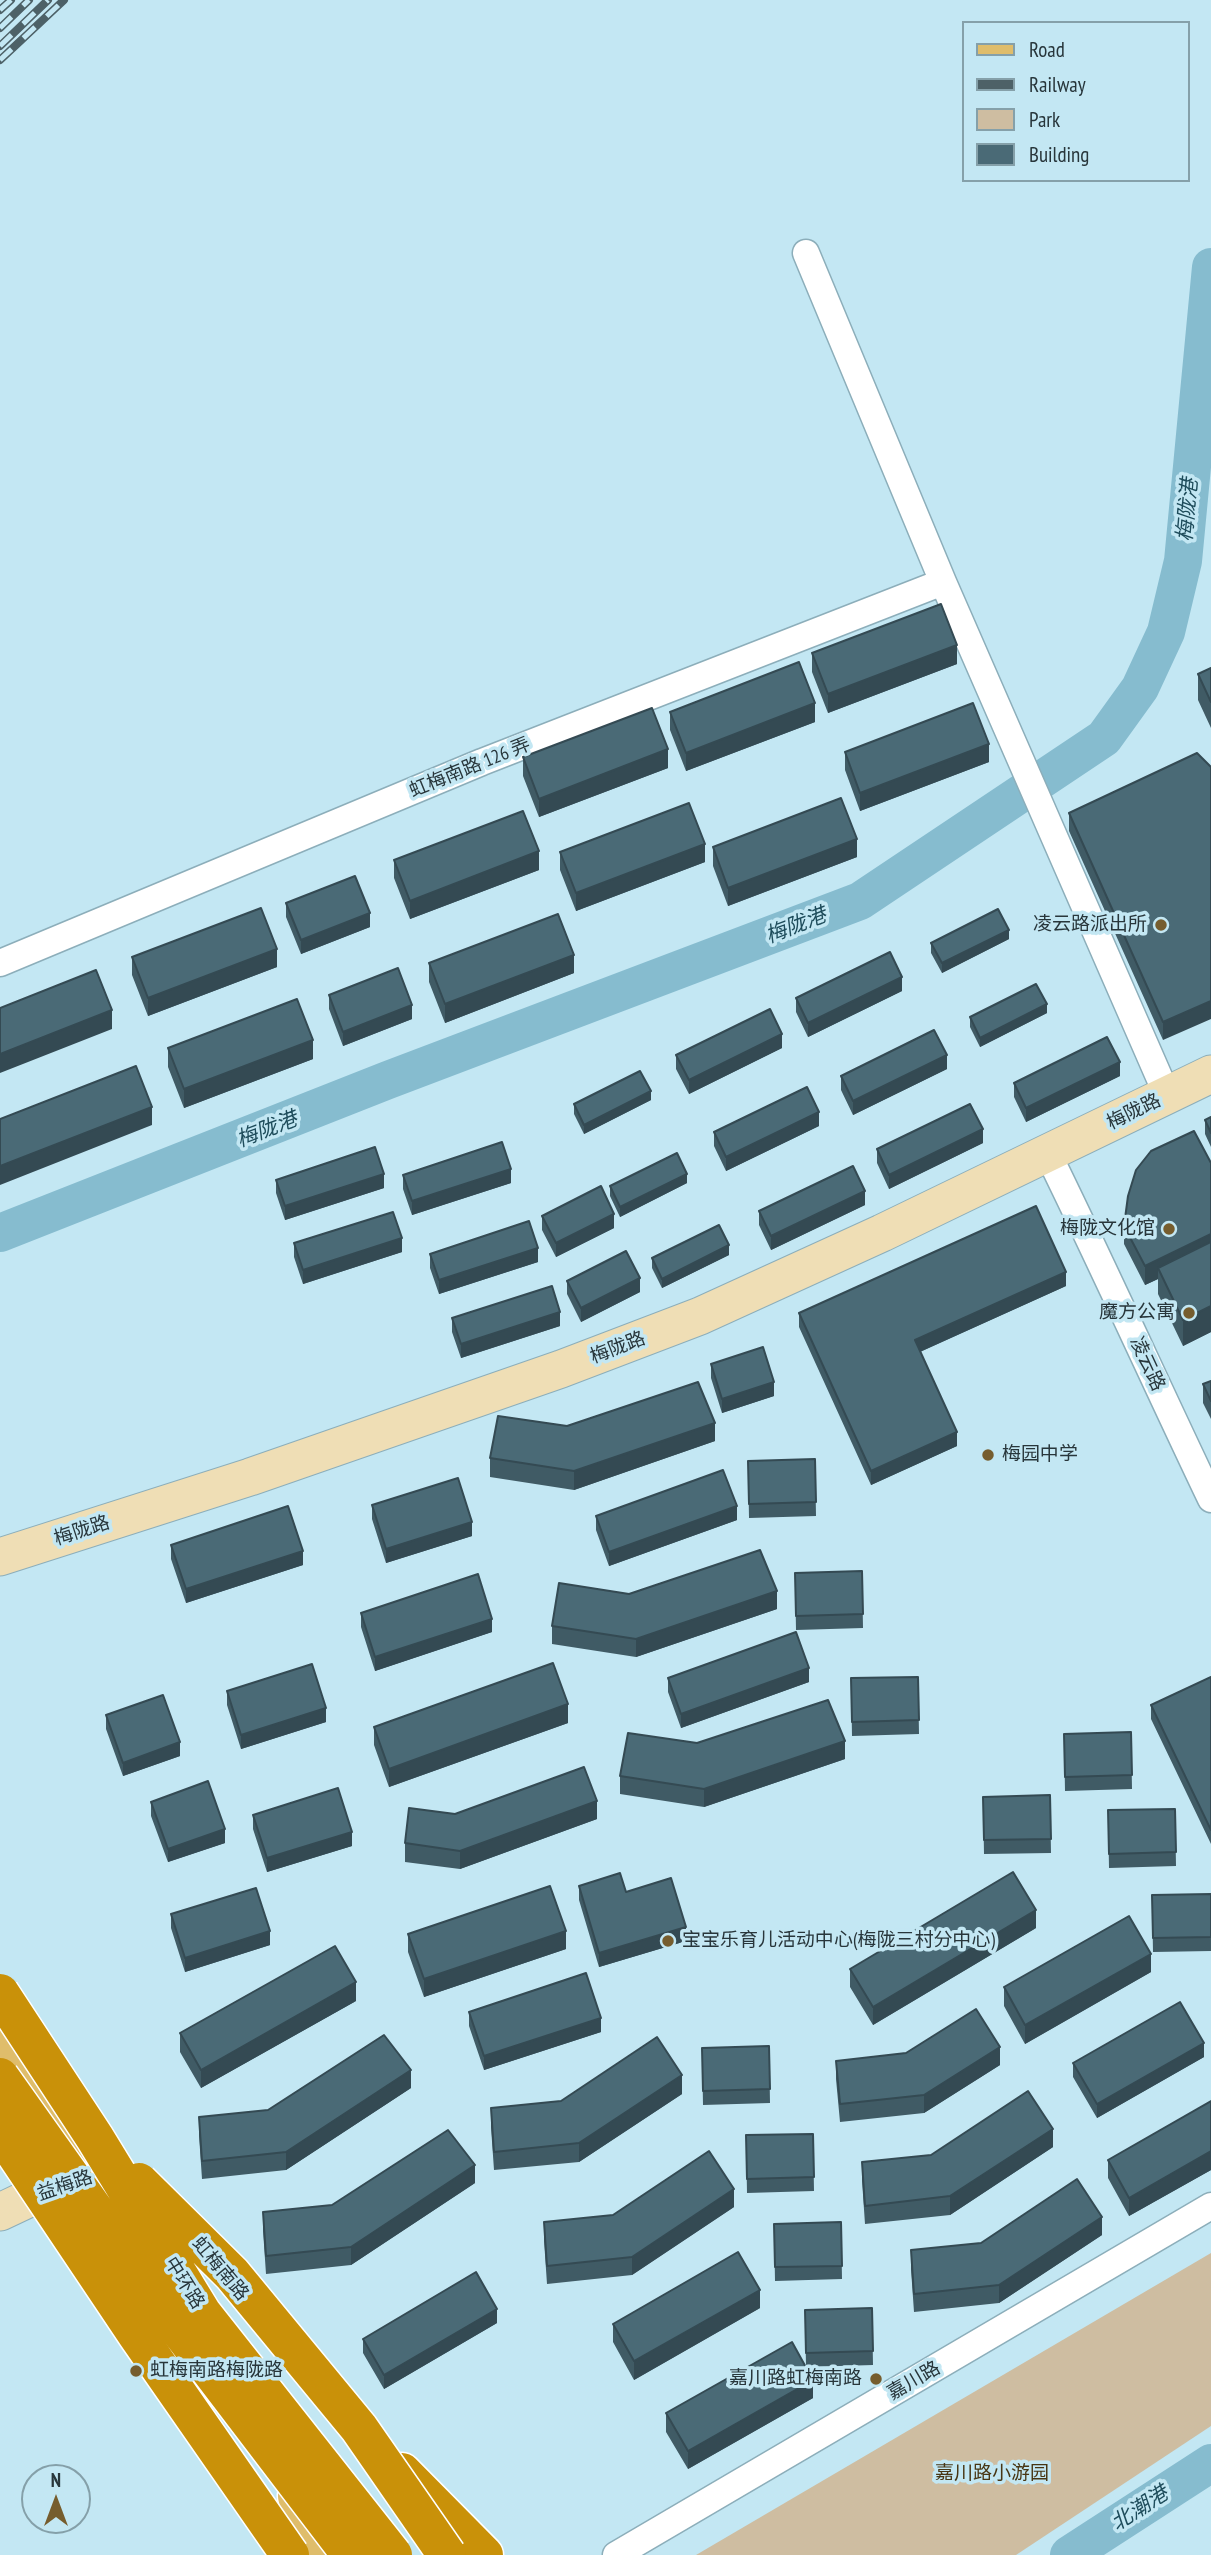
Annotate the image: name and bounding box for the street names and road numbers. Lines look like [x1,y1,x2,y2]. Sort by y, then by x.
street label: 虹梅南路 126 弄 [406,733,534,803]
street label: 梅陇路 [1103,1089,1165,1135]
street label: 梅陇路 [587,1327,649,1369]
street label: 凌云路 [1125,1333,1169,1395]
street label: 梅陇路 [51,1511,113,1551]
street label: 益梅路 [34,2166,96,2206]
street label: 虹梅南路 [187,2233,253,2305]
street label: 中环路 [159,2253,209,2313]
street label: 嘉川路 [884,2357,944,2405]

